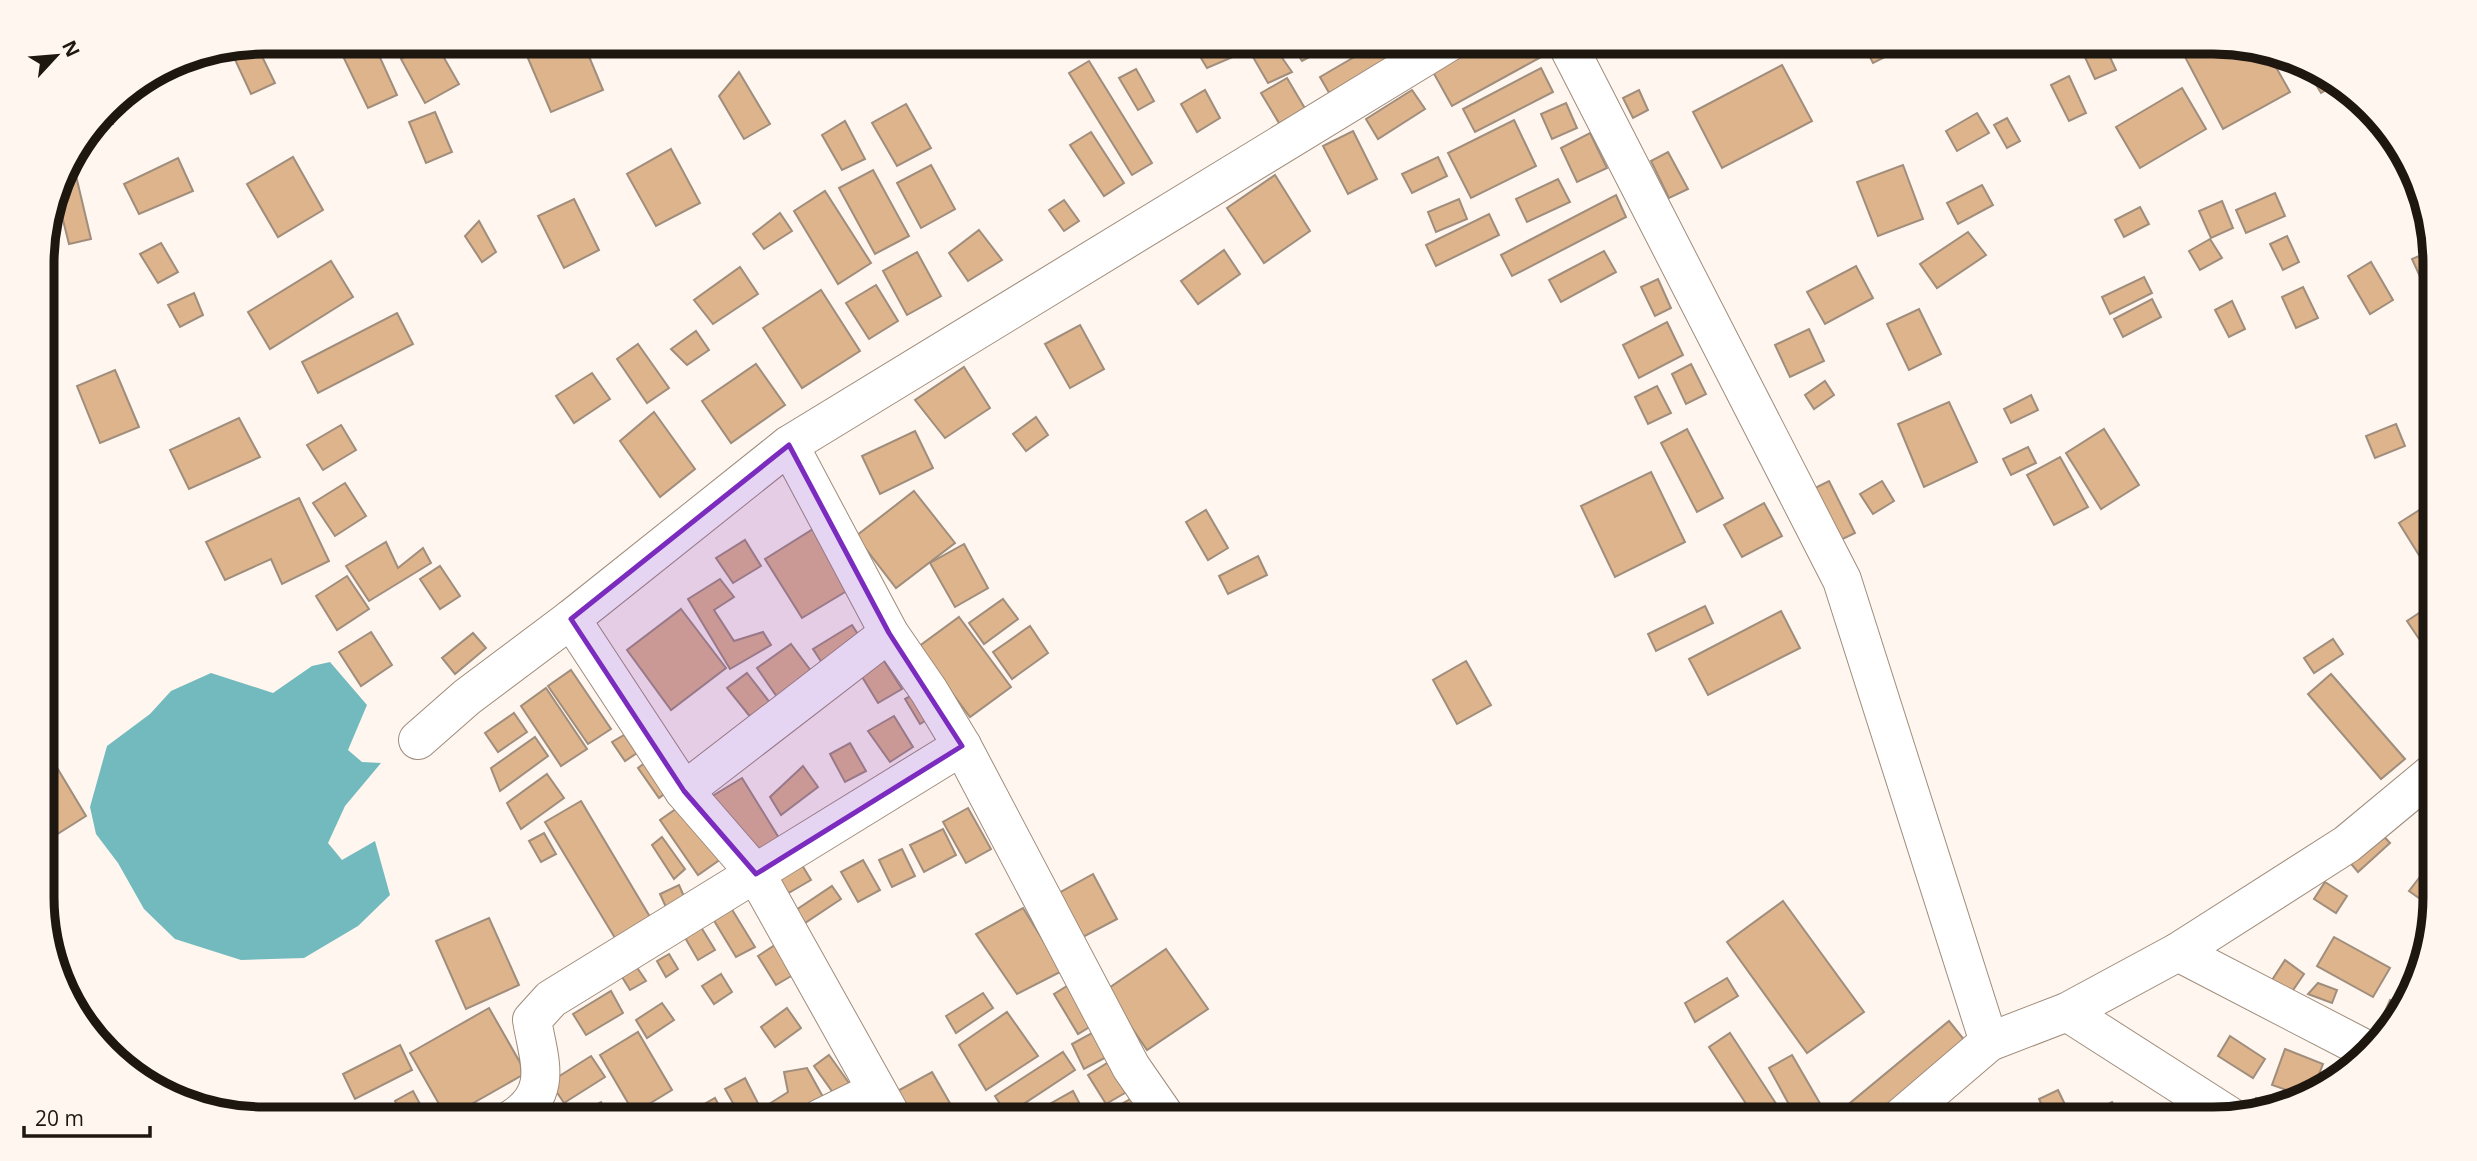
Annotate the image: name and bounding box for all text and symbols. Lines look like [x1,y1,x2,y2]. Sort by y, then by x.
north arrow [21,21,91,91]
text: N [56,36,86,61]
scale bar [24,1094,150,1138]
text: 20 m [35,1104,84,1132]

